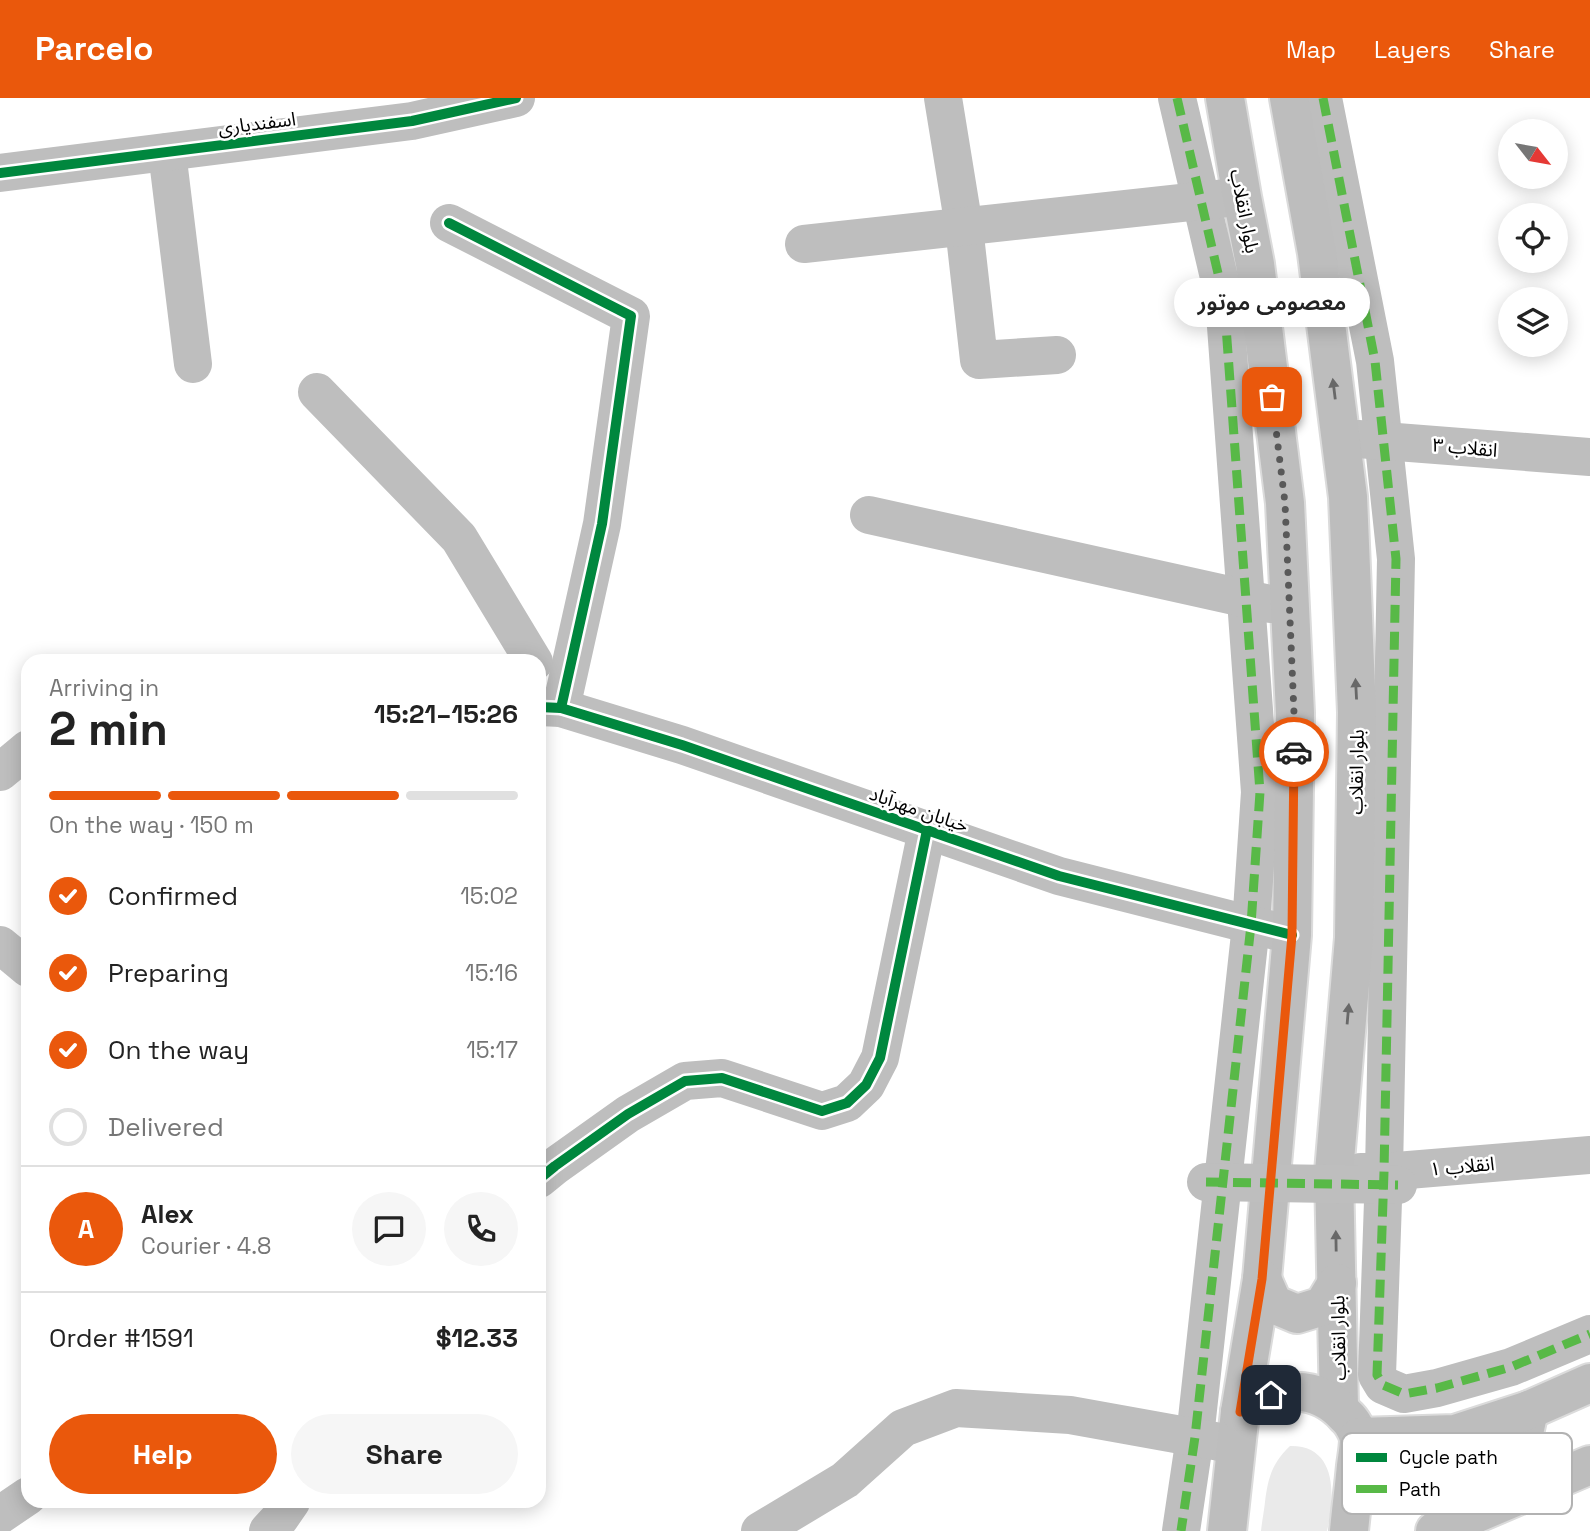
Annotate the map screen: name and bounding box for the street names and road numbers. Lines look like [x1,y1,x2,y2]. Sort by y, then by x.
street label: اسفندیاری [217,106,297,141]
street label: بلوار انقلاب [1224,167,1265,255]
street label: انقلاب ۳ [1431,432,1498,463]
street label: بلوار انقلاب [1343,729,1370,815]
street label: خیابان مهرآباد [866,781,972,838]
street label: انقلاب ۱ [1429,1151,1496,1182]
street label: بلوار انقلاب [1325,1295,1352,1381]

